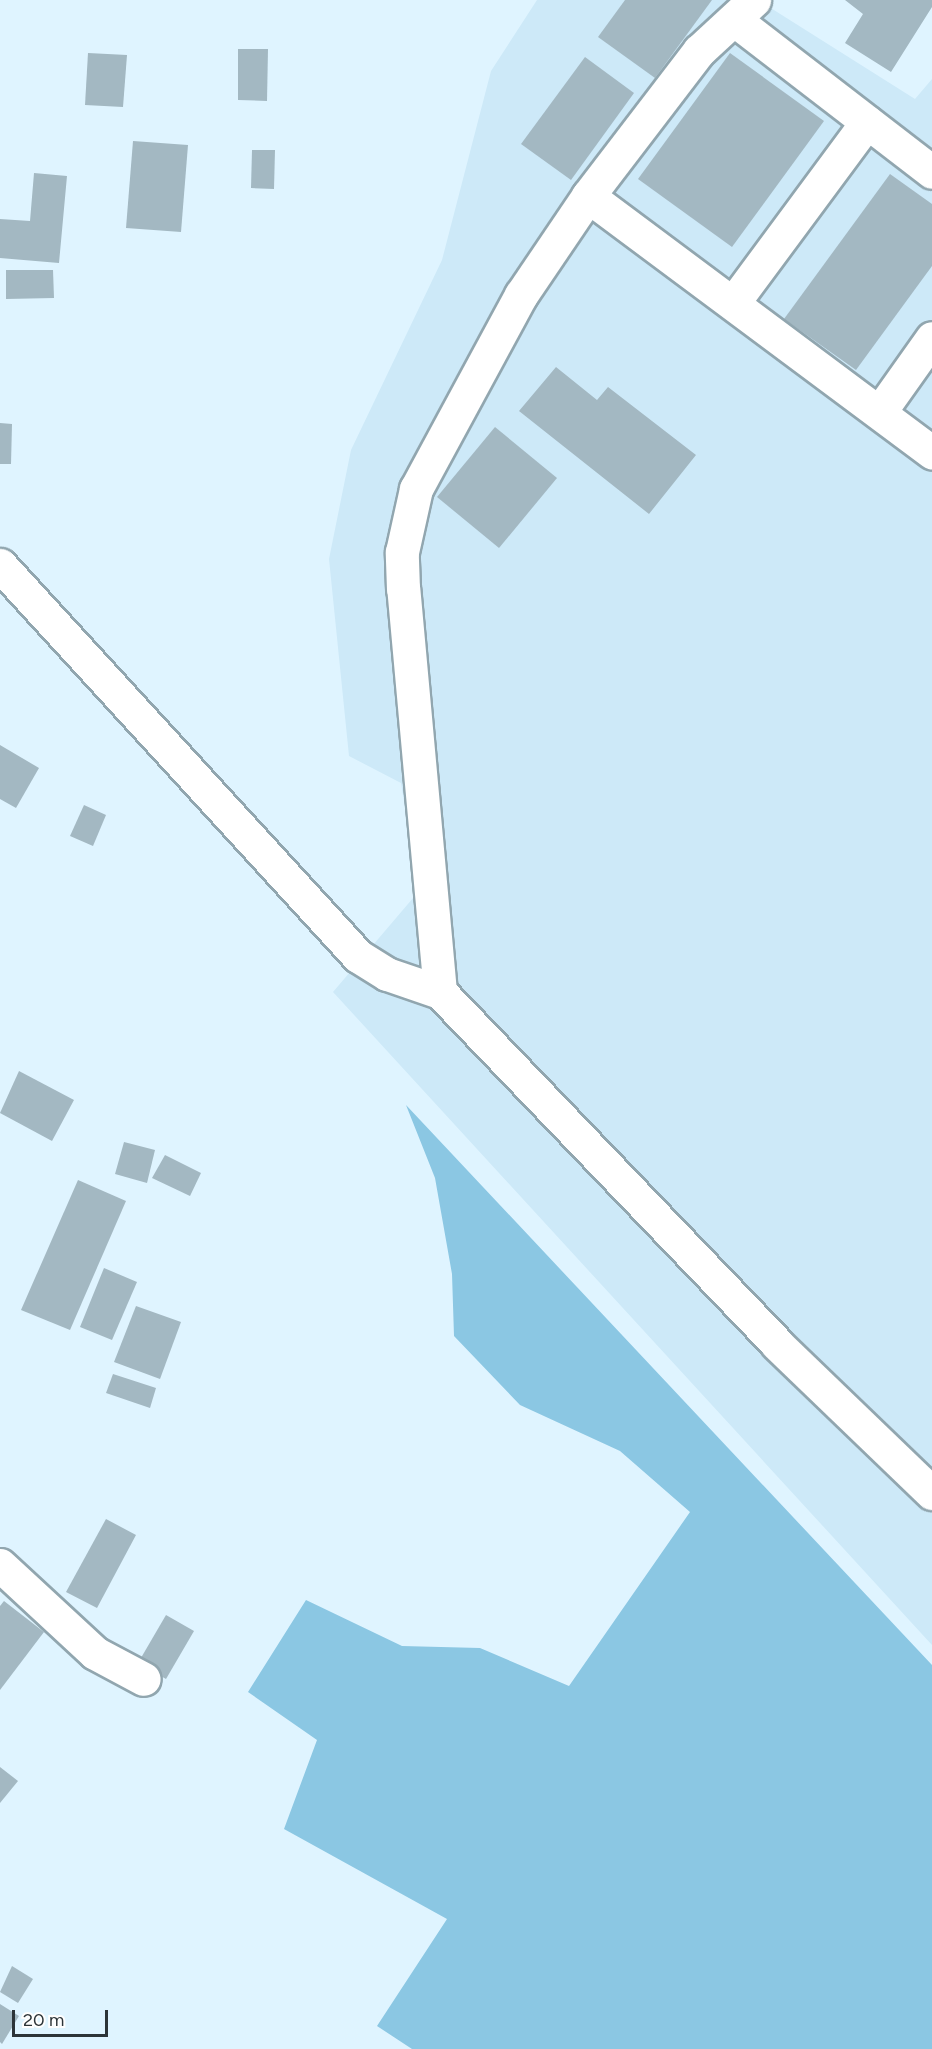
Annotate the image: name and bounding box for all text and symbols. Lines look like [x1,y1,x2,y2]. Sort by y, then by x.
scale bar [15,1998,111,2036]
text: 20 m [23,2009,64,2031]

